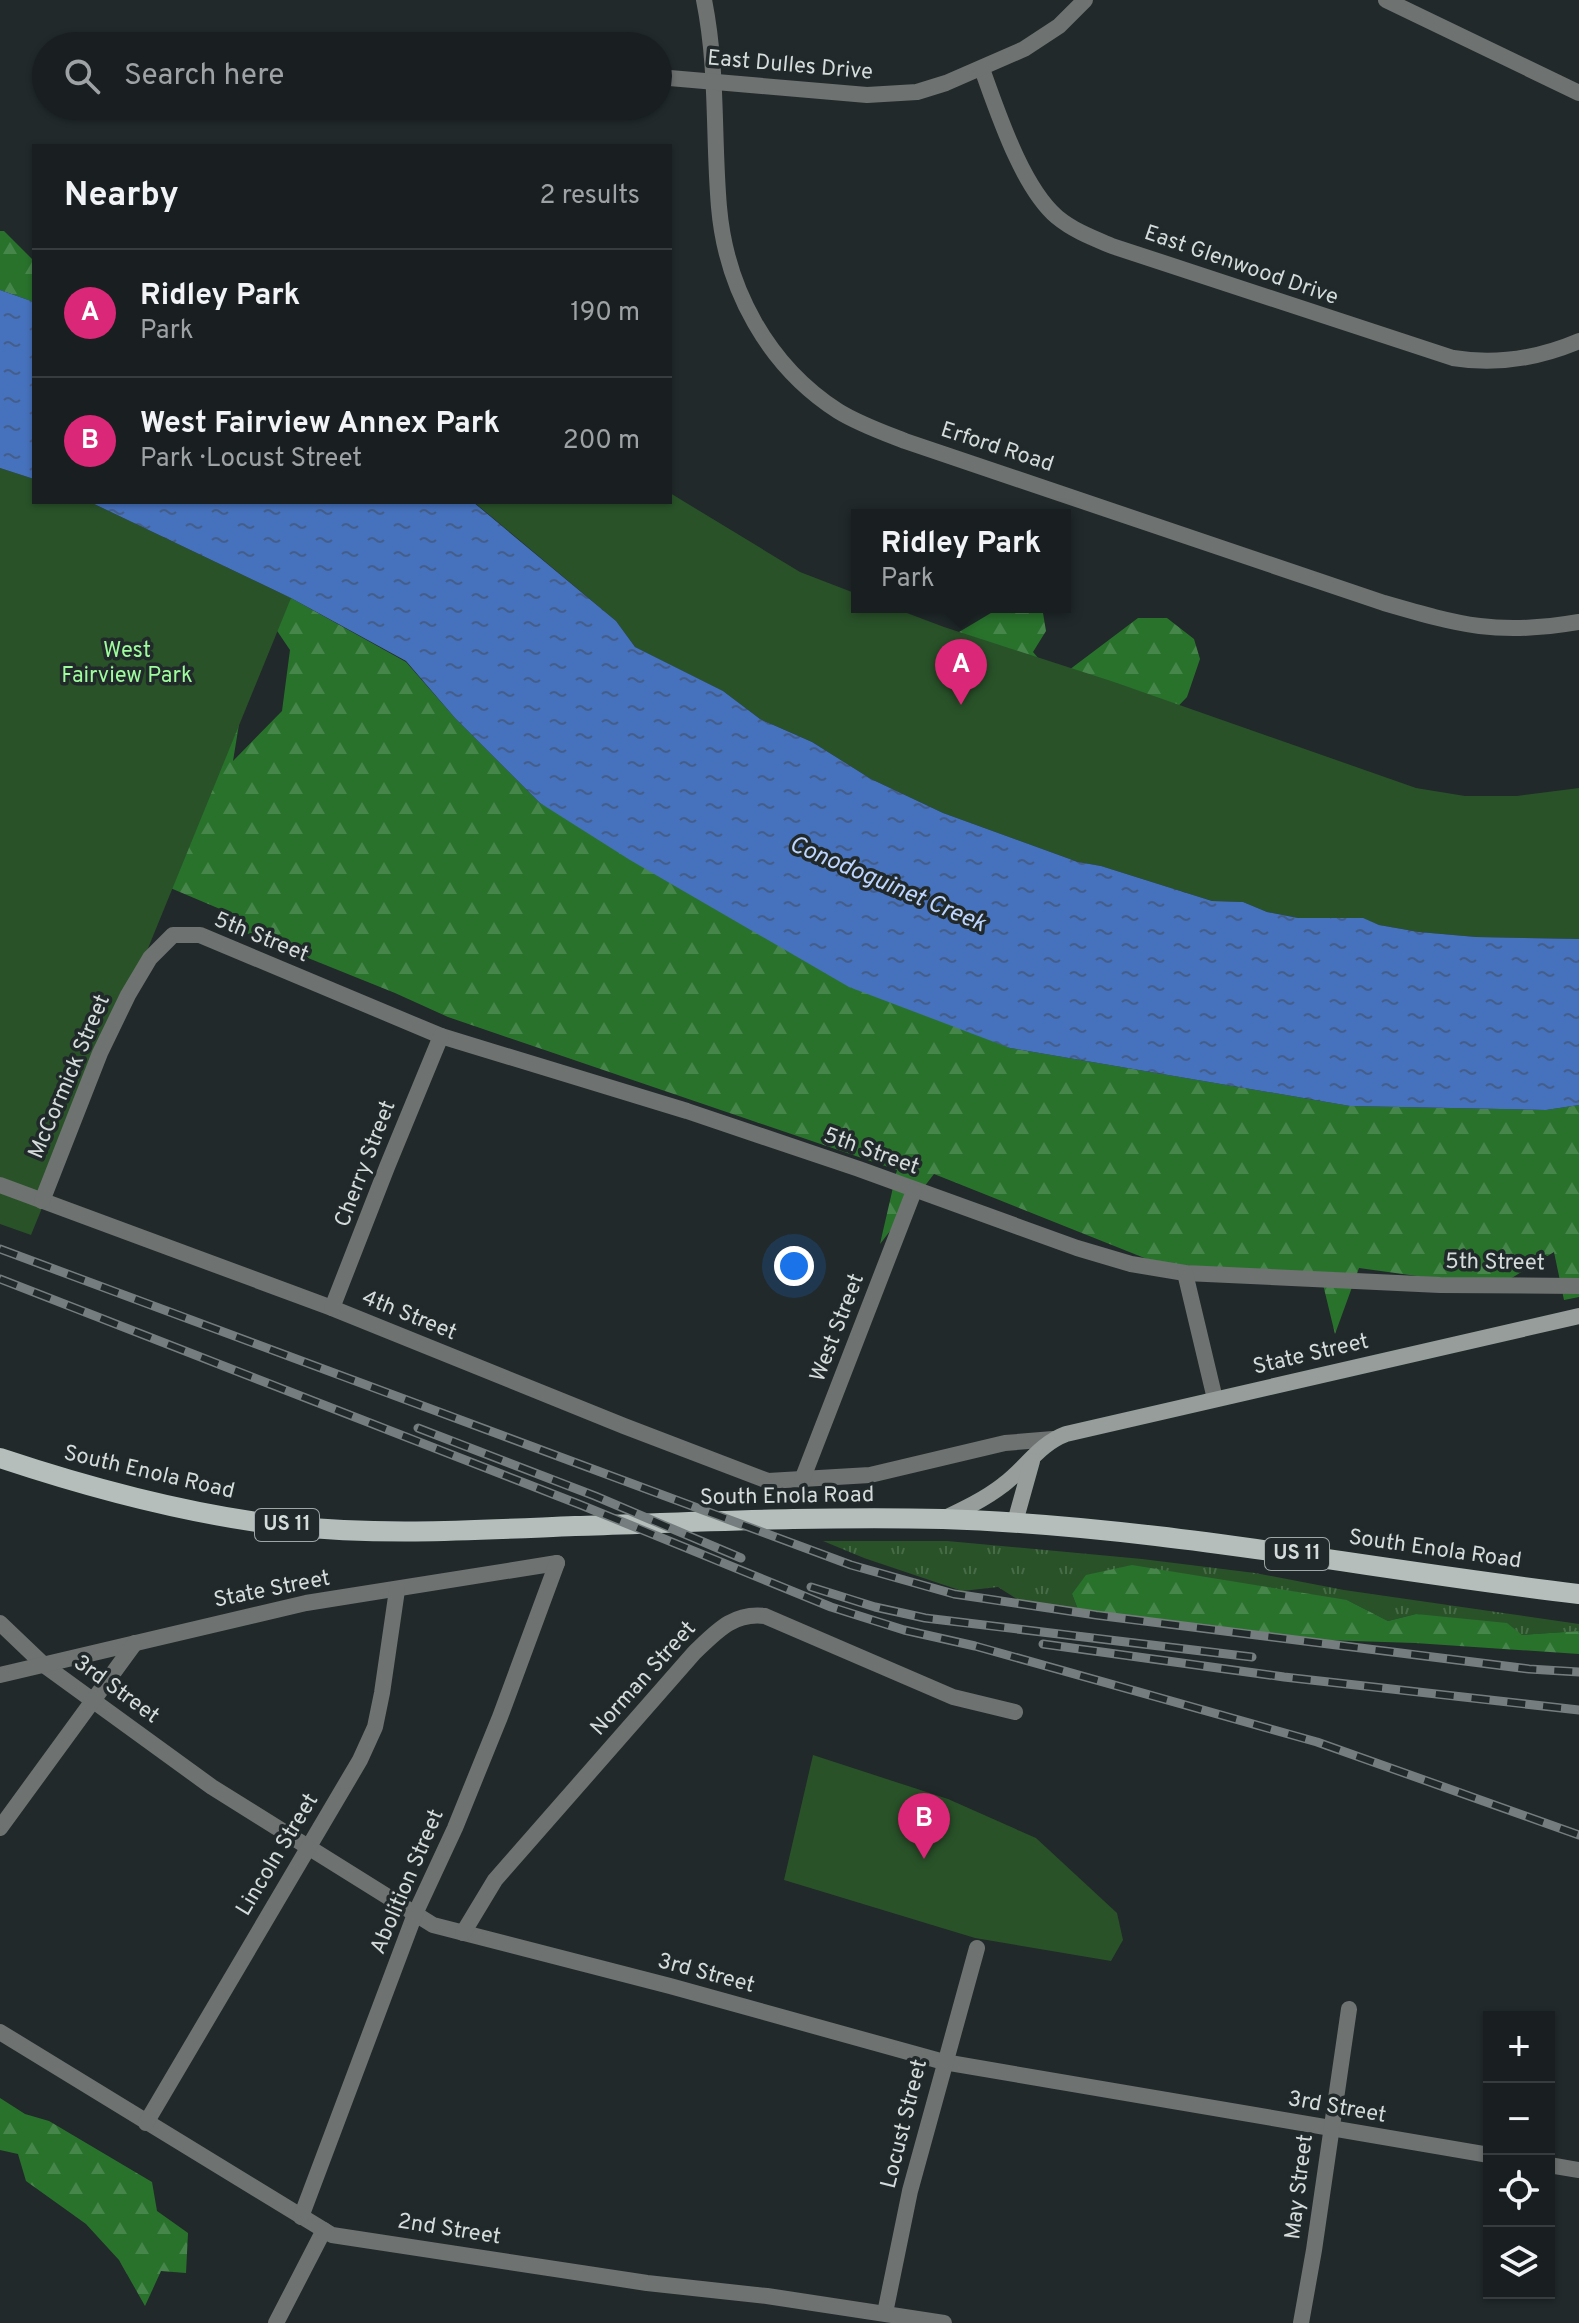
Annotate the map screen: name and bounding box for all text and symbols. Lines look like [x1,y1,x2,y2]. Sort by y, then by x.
search box [32,32,672,120]
street label: East Dulles Drive [706,45,874,87]
icon: search [60,54,104,98]
text: Search here [124,58,284,95]
text: Nearby [64,175,179,218]
text: 2 results [540,180,640,213]
street label: East Glenwood Drive [1140,220,1342,312]
text: Ridley Park [140,278,300,315]
text: A [81,297,99,330]
text: 190 m [570,297,640,330]
text: Park [140,315,194,348]
text: West Fairview Annex Park [140,406,500,443]
street label: Erford Road [937,417,1057,479]
text: B [81,425,99,458]
text: 200 m [563,425,640,458]
text: Park · Locust Street [140,443,362,476]
popup [851,509,1071,613]
text: Ridley Park [881,526,1041,563]
text: Park [881,563,934,596]
park label: West Fairview Park [61,638,193,690]
pin: A [935,639,987,705]
water label: Conodoguinet Creek [784,830,991,940]
street label: 5th Street [210,907,312,969]
street label: McCormick Street [23,991,117,1163]
street label: Cherry Street [329,1097,403,1231]
street label: 5th Street [820,1122,922,1182]
your location [774,1246,814,1286]
street label: 5th Street [1445,1249,1545,1277]
street label: West Street [805,1270,871,1386]
street label: 4th Street [358,1285,460,1347]
street label: State Street [1250,1329,1372,1381]
street label: South Enola Road [61,1440,237,1506]
street label: South Enola Road [700,1482,874,1512]
road number: US 11 [255,1509,319,1541]
street label: South Enola Road [1347,1524,1523,1576]
road number: US 11 [1265,1538,1329,1570]
street label: State Street [212,1565,332,1615]
street label: Norman Street [585,1616,703,1742]
street label: 3rd Street [68,1650,164,1730]
street label: Lincoln Street [231,1789,325,1921]
pin: B [898,1793,950,1859]
street label: Abolition Street [365,1805,451,1959]
street label: 3rd Street [655,1948,757,2000]
map controls [1483,2011,1555,2299]
button: + [1483,2011,1555,2083]
street label: Locust Street [876,2057,934,2191]
button: − [1483,2083,1555,2155]
street label: 3rd Street [1286,2086,1388,2130]
street label: May Street [1280,2133,1320,2241]
button: locate [1483,2155,1555,2227]
street label: 2nd Street [395,2209,503,2251]
button: layers [1483,2227,1555,2299]

